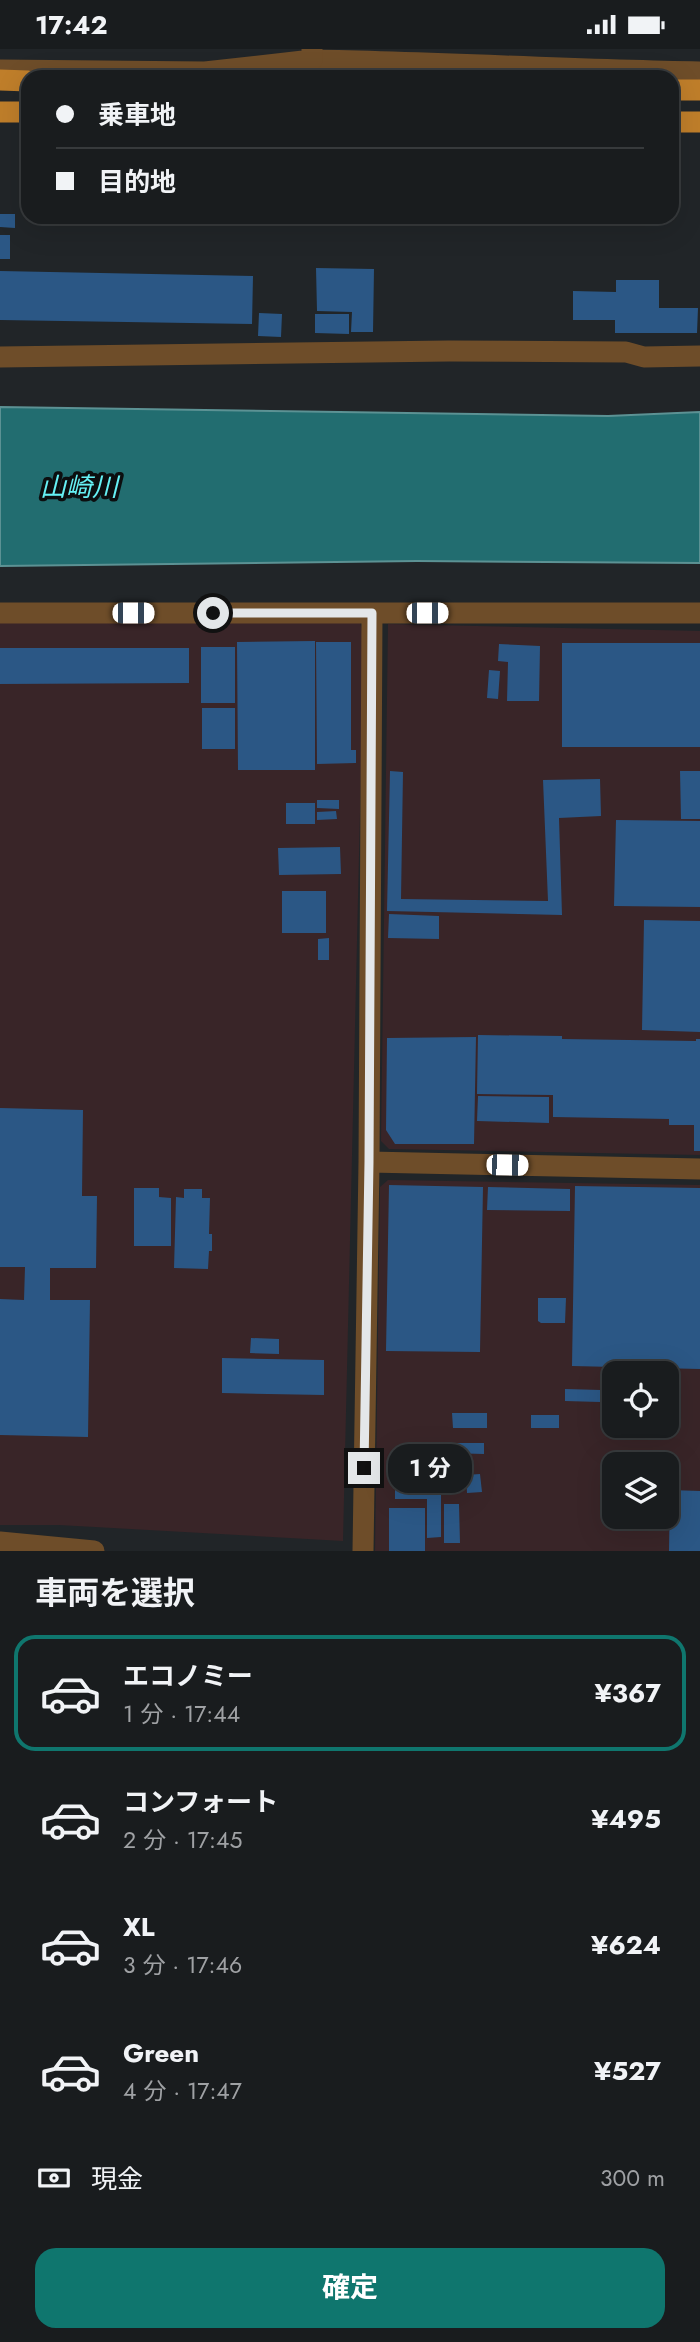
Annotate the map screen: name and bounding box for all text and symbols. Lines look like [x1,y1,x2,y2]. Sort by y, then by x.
text: 17:42 [35,6,108,44]
text: 乗車地 [98,96,176,134]
text: 目的地 [98,163,176,201]
water label: 山崎川 [40,468,121,506]
route start [197,597,229,629]
car [113,603,155,624]
car [407,603,449,624]
car [486,1154,529,1176]
map controls [602,1361,679,1529]
button: locate [602,1361,679,1438]
callout: 1 分 [388,1443,472,1493]
text: 1 分 [409,1451,451,1485]
route end [348,1452,380,1484]
button: layers [602,1452,679,1529]
text: 車両を選択 [35,1570,195,1616]
text: エコノミー [123,1657,253,1695]
icon: car [39,1662,102,1725]
text: ¥367 [594,1674,661,1712]
text: 1 分 · 17:44 [123,1697,240,1731]
text: コンフォート [123,1783,278,1821]
icon: car [39,1788,102,1851]
text: ¥495 [591,1800,661,1838]
text: 2 分 · 17:45 [123,1823,242,1857]
text: XL [123,1908,155,1946]
icon: car [39,1914,102,1977]
text: ¥624 [591,1926,661,1964]
text: 3 分 · 17:46 [123,1948,242,1982]
text: Green [123,2034,199,2072]
icon: car [39,2040,102,2103]
text: ¥527 [594,2052,661,2090]
text: 4 分 · 17:47 [123,2074,242,2108]
icon: cash [35,2159,73,2197]
text: 現金 [91,2160,143,2198]
text: 300 m [600,2161,665,2195]
button: 確定 [35,2248,665,2328]

